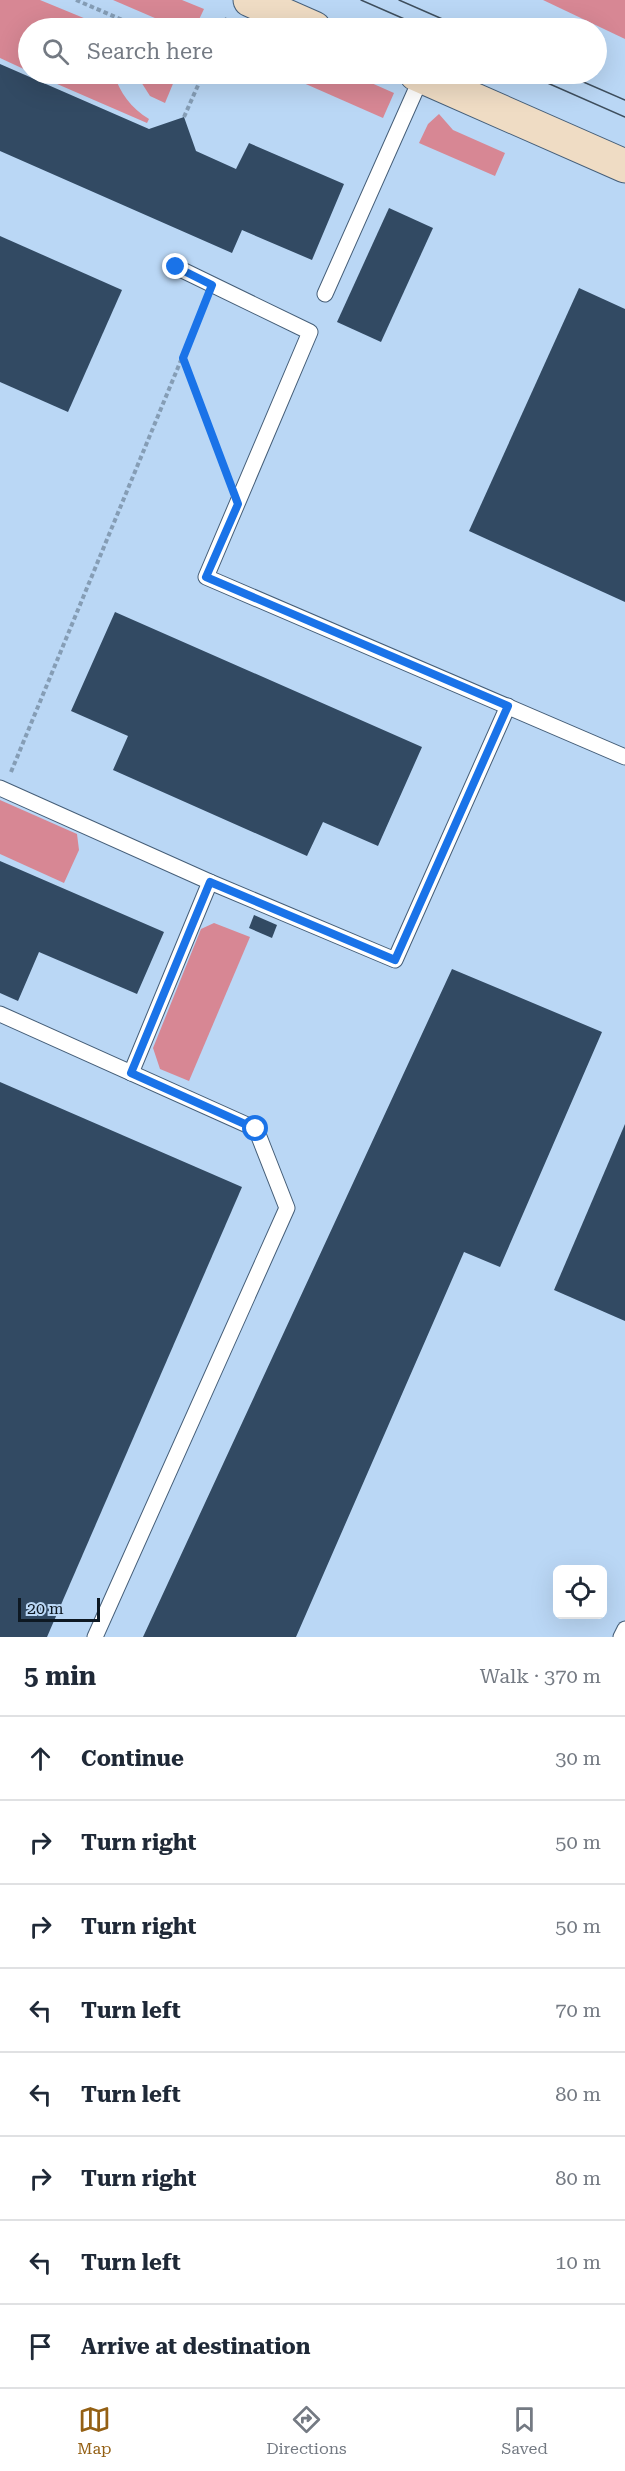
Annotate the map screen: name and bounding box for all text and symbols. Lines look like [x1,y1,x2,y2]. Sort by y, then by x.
search box [18,18,607,84]
icon: search [39,35,72,68]
text: Search here [87,39,213,64]
route end [162,253,188,279]
route start [242,1115,268,1141]
map controls [553,1565,607,1619]
button: locate [553,1565,607,1619]
scale bar [18,1595,100,1622]
text: 20 m [27,1599,64,1618]
text: 5 min [24,1661,96,1691]
text: Walk · 370 m [480,1664,601,1688]
icon: ahead [24,1742,57,1775]
text: Continue [81,1746,184,1771]
text: 30 m [555,1746,601,1770]
icon: right [24,1826,57,1859]
text: Turn right [81,1830,196,1855]
text: 50 m [555,1830,601,1854]
icon: right [24,1910,57,1943]
text: Turn right [81,1914,196,1939]
text: 50 m [555,1914,601,1938]
icon: left [24,1994,57,2027]
text: Turn left [81,1998,181,2023]
text: 70 m [555,1998,601,2022]
icon: left [24,2078,57,2111]
text: Turn left [81,2082,181,2107]
text: 80 m [555,2082,601,2106]
icon: right [24,2162,57,2195]
text: Turn right [81,2166,196,2191]
text: 80 m [555,2166,601,2190]
icon: left [24,2246,57,2279]
text: Turn left [81,2250,181,2275]
text: 10 m [555,2250,601,2274]
icon: arrive [24,2330,57,2363]
text: Arrive at destination [81,2334,310,2359]
tab: Map [77,2403,112,2458]
tab: Directions [266,2403,347,2458]
tab: Saved [501,2403,548,2458]

